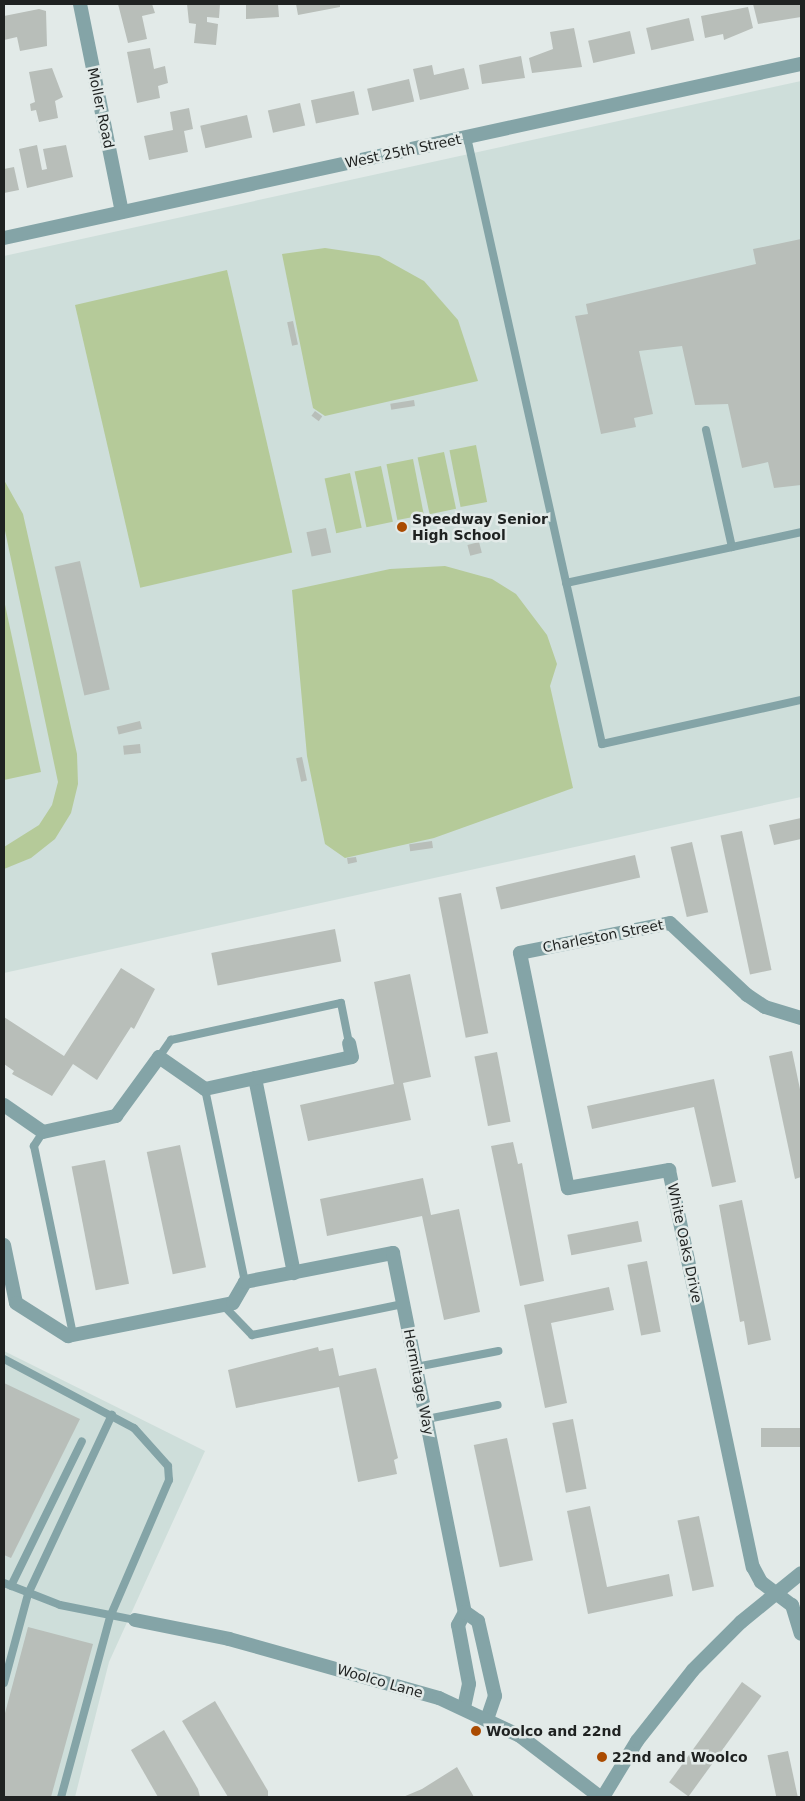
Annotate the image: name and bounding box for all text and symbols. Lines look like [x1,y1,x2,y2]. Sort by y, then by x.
street label: Moller Road [84,66,118,150]
street label: West 25th Street [344,131,462,171]
place label: Speedway Senior High School [412,511,548,544]
marker: Speedway Senior High School [396,521,408,533]
street label: Charleston Street [541,916,665,956]
street label: White Oaks Drive [664,1182,706,1304]
street label: Hermitage Way [400,1327,438,1437]
street label: Woolco Lane [335,1661,425,1701]
place label: Woolco and 22nd [486,1723,622,1739]
marker: Woolco and 22nd [470,1725,482,1737]
place label: 22nd and Woolco [612,1749,748,1765]
marker: 22nd and Woolco [596,1751,608,1763]

